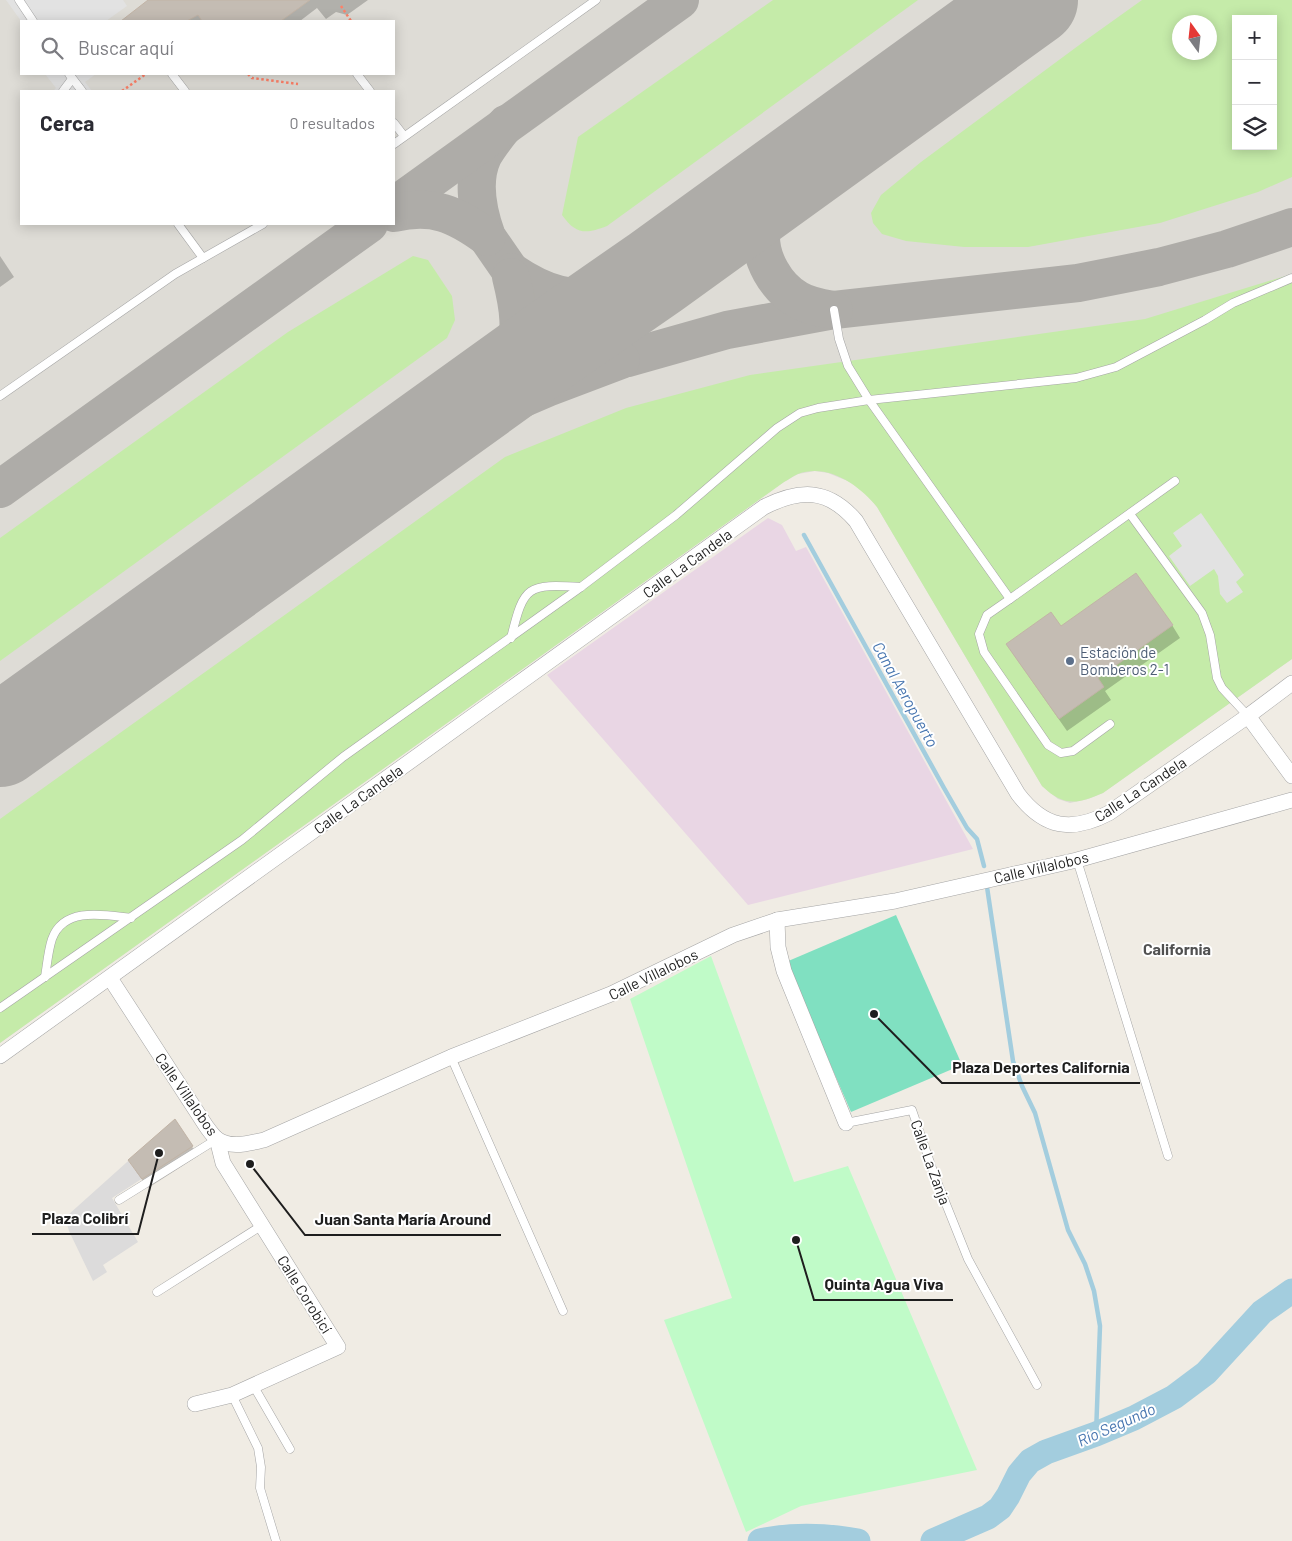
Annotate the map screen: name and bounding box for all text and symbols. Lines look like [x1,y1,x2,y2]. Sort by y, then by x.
north arrow [1172,15,1217,60]
map controls [1232,15,1277,150]
button: + [1232,15,1277,60]
search box [20,20,395,75]
icon: search [38,34,66,62]
text: Buscar aquí [78,36,174,59]
button: − [1232,60,1277,105]
button: layers [1232,105,1277,150]
text: Cerca [40,110,94,135]
text: 0 resultados [290,113,375,132]
street label: Calle La Candela [639,525,735,601]
water label: Canal Aeropuerto [869,638,943,750]
place label: Estación de Bomberos 2-1 [1080,643,1169,678]
marker: Estación de Bomberos 2-1 [1064,655,1076,667]
street label: Calle La Candela [1091,753,1189,825]
street label: Calle La Candela [310,761,406,837]
street label: Calle Villalobos [992,847,1090,887]
district label: California [1143,939,1211,958]
street label: Calle Villalobos [606,945,700,1003]
street label: Calle Villalobos [152,1049,222,1139]
callout: Plaza Deportes California [942,1052,1140,1083]
text: Plaza Deportes California [952,1057,1130,1076]
street label: Calle La Zanja [907,1117,955,1207]
callout: Plaza Colibrí [32,1203,138,1234]
callout: Juan Santa María Around [305,1204,501,1235]
text: Plaza Colibrí [42,1208,128,1227]
text: Juan Santa María Around [315,1209,491,1228]
street label: Calle Corobicí [274,1252,336,1336]
callout: Quinta Agua Viva [814,1269,953,1300]
text: Quinta Agua Viva [825,1274,943,1293]
water label: Río Segundo [1074,1398,1158,1450]

